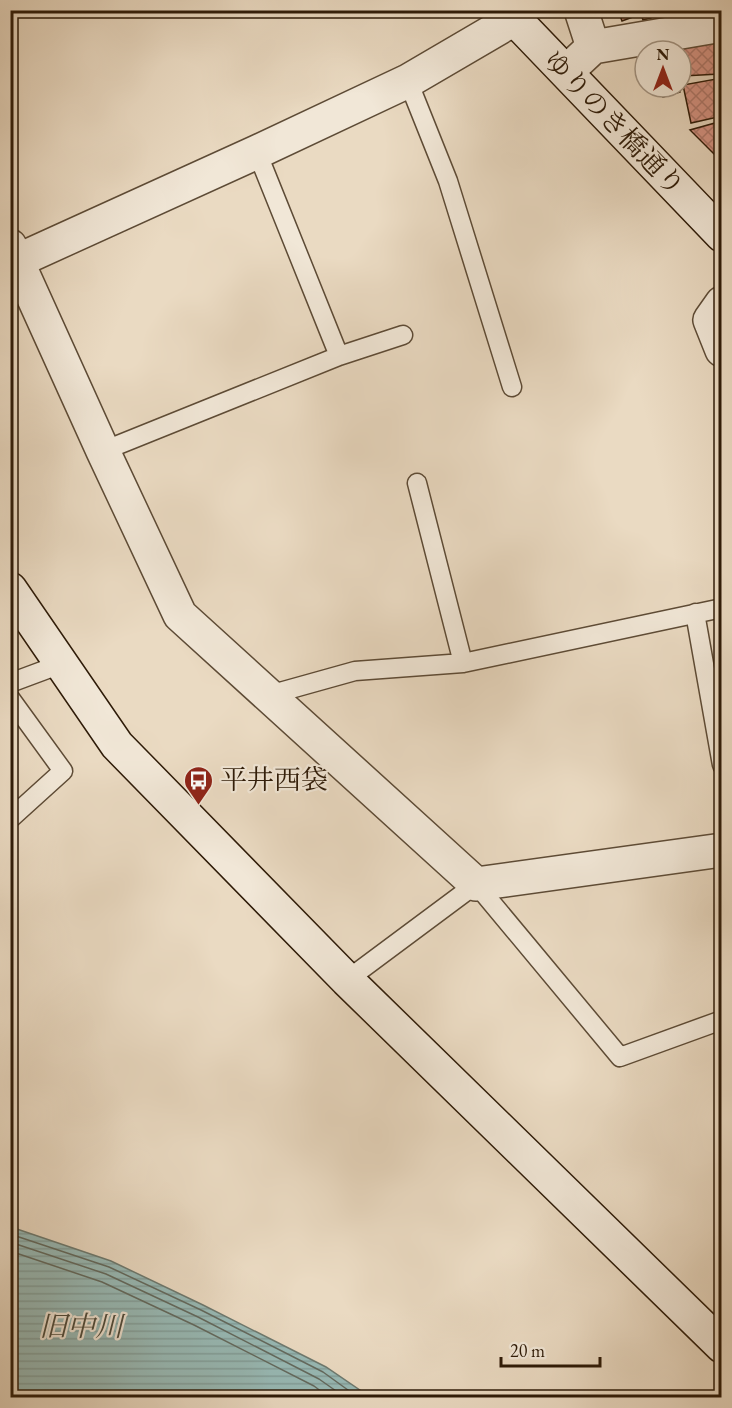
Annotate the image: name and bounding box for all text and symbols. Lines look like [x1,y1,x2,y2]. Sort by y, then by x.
north arrow [633,39,693,99]
street label: ゆりのき橋通り [536,43,693,203]
text: N [657,44,670,65]
place label: 平井西袋 [220,762,328,797]
bus stop icon: 平井西袋 [183,764,215,806]
water label: 旧中川 [39,1308,126,1344]
scale bar [501,1330,600,1368]
text: 20 m [510,1339,545,1362]

